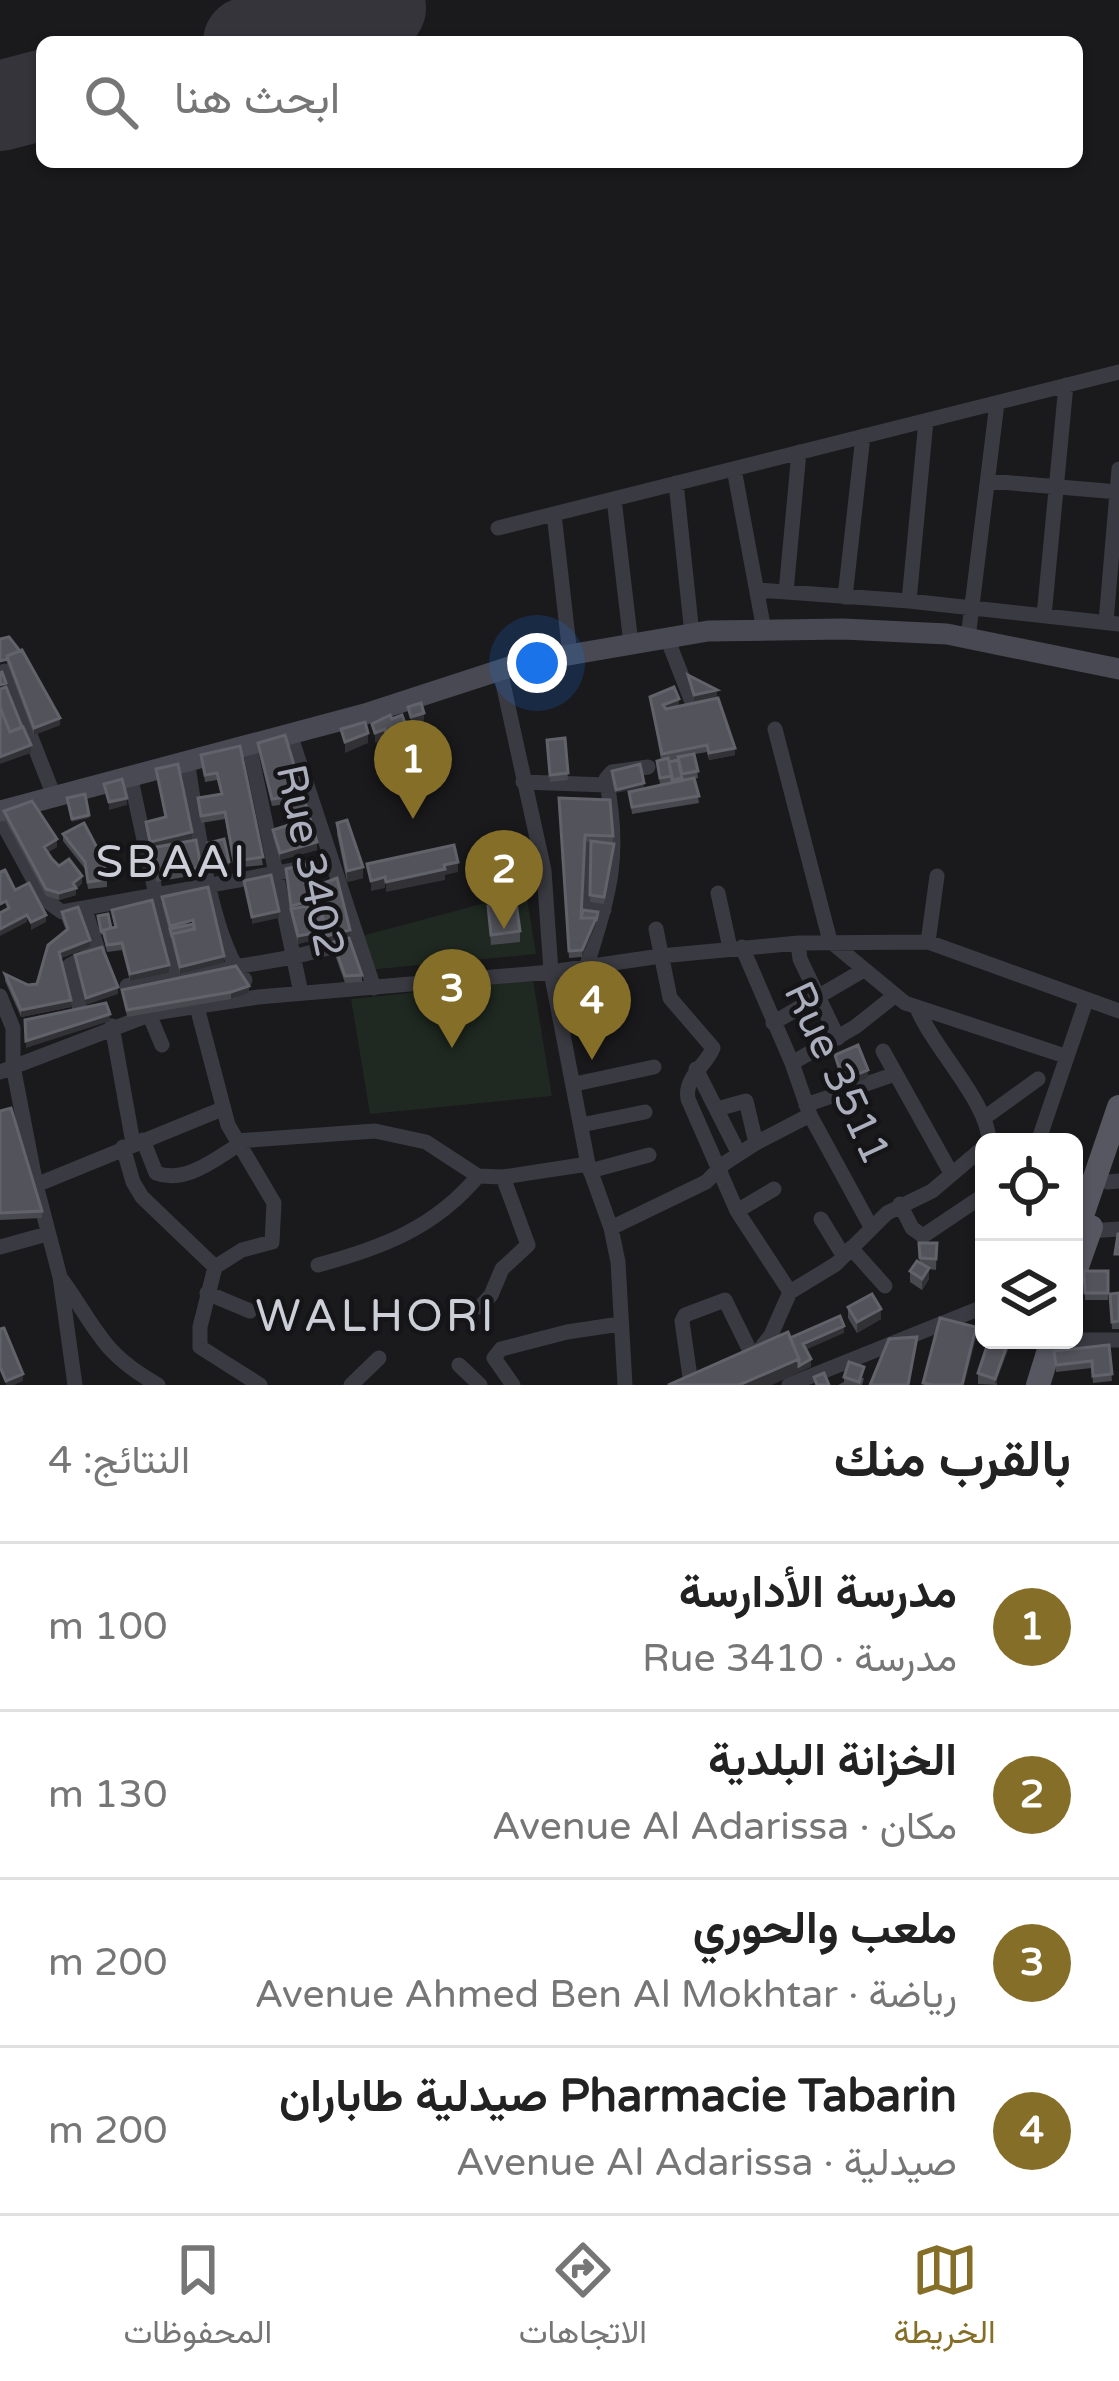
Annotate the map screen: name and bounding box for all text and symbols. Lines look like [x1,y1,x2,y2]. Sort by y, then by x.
search box [36,36,1083,168]
icon: search [78,69,144,135]
text: ابحث هنا [174,72,340,126]
your location [507,633,567,693]
pin: 1 [374,720,452,819]
street label: Rue 3402 [265,760,355,962]
pin: 2 [465,830,543,929]
district label: SBAAI [96,836,248,890]
pin: 3 [413,949,491,1048]
pin: 4 [553,961,631,1060]
street label: Rue 3511 [773,974,901,1172]
map controls [975,1133,1083,1349]
button: locate [975,1133,1083,1241]
button: layers [975,1241,1083,1349]
district label: WALHORI [255,1290,497,1344]
text: بالقرب منك [834,1429,1071,1491]
text: النتائج: 4 [48,1437,190,1484]
text: مدرسة الأدارسة [679,1566,957,1620]
text: 100 m [48,1603,167,1650]
text: 1 [1020,1603,1044,1650]
text: مدرسة · Rue 3410 [642,1635,957,1682]
text: الخزانة البلدية [708,1734,957,1788]
text: 130 m [48,1771,167,1818]
text: 2 [1020,1771,1044,1818]
text: مكان · Avenue Al Adarissa [492,1803,957,1850]
text: ملعب والحوري [693,1902,957,1956]
text: 200 m [48,1939,167,1986]
text: 3 [1020,1939,1044,1986]
text: رياضة · Avenue Ahmed Ben Al Mokhtar [254,1971,957,2018]
text: Pharmacie Tabarin صيدلية طاباران [279,2070,957,2124]
text: 200 m [48,2107,167,2154]
text: 4 [1020,2107,1044,2154]
text: صيدلية · Avenue Al Adarissa [456,2139,957,2186]
tab: المحفوظات [123,2237,272,2361]
tab: الاتجاهات [519,2237,647,2361]
tab: الخريطة [894,2237,996,2361]

